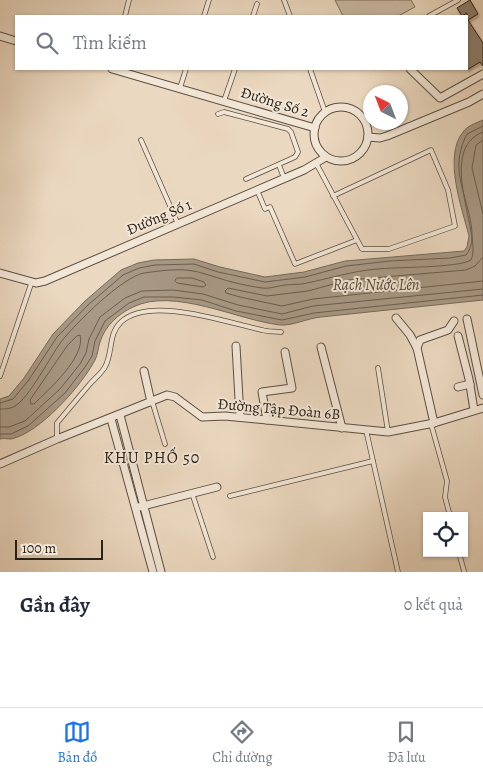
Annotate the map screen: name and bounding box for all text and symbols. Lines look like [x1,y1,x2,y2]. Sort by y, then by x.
search box [15,15,468,70]
icon: search [33,29,61,57]
text: Tìm kiếm [73,30,147,56]
street label: Đường Số 2 [238,82,312,122]
north arrow [363,85,408,130]
street label: Đường Số 1 [123,194,195,240]
water label: Rạch Nước Lên [333,274,419,296]
street label: Đường Tập Đoàn 6B [217,394,341,424]
district label: KHU PHỐ 50 [104,447,200,469]
map controls [423,512,468,557]
button: locate [423,512,468,557]
scale bar [15,537,102,560]
text: 100 m [22,539,56,558]
text: Gần đây [20,591,90,619]
text: 0 kết quả [404,594,463,616]
tab: Bản đồ [58,718,97,767]
tab: Chỉ đường [212,718,272,767]
tab: Đã lưu [388,718,425,767]

